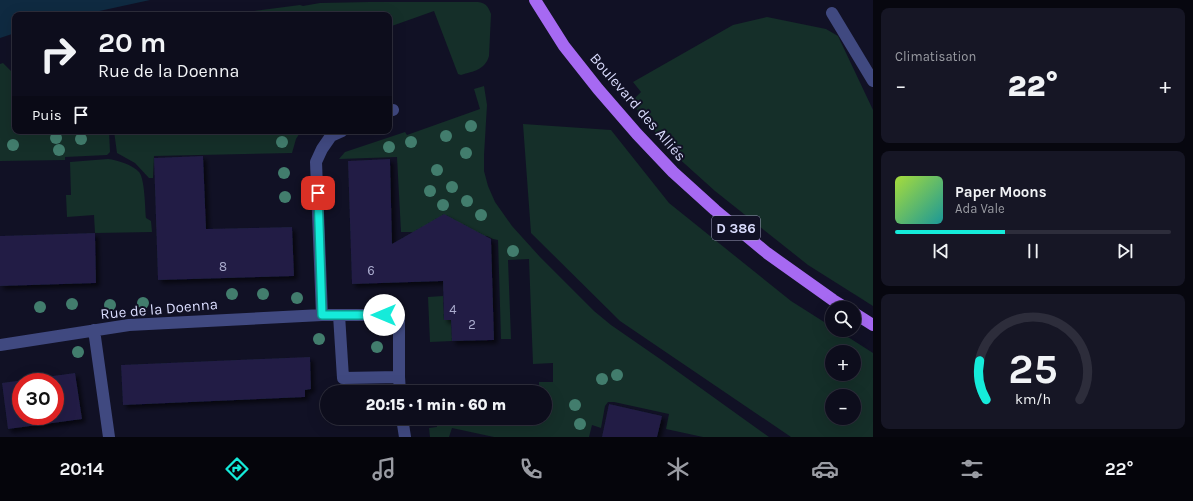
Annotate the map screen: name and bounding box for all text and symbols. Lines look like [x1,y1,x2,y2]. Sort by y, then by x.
text: 20 m [98,26,166,59]
icon: right [32,28,84,80]
street label: Boulevard des Alliés [586,49,690,165]
text: Climatisation [895,49,976,64]
text: Rue de la Doenna [98,60,239,82]
text: 22° [1007,68,1059,104]
text: − [895,73,907,99]
text: + [1159,73,1171,99]
icon: arrive [70,104,92,126]
text: Puis [32,106,62,124]
pin [301,176,335,210]
icon: arrive [307,182,329,204]
text: Paper Moons [955,183,1047,201]
text: Ada Vale [955,201,1005,216]
road number: D 386 [712,216,760,240]
icon: previous [930,240,952,262]
icon: pause [1022,240,1044,262]
icon: next [1114,240,1136,262]
house number: 8 [219,259,227,274]
house number: 6 [367,263,375,278]
position arrow [363,294,405,336]
street label: Rue de la Doenna [100,295,218,323]
map controls [825,301,861,425]
button: search [825,301,861,337]
house number: 4 [449,302,457,317]
house number: 2 [468,317,476,332]
text: 25 [1008,344,1058,392]
button: + [825,345,861,381]
speed limit sign: 30 [12,373,64,425]
button: − [825,389,861,425]
text: km/h [1015,390,1051,407]
text: 20:15 · 1 min · 60 m [366,396,506,414]
icon: directions [223,455,251,483]
icon: music [370,455,398,483]
icon: phone [517,455,545,483]
icon: climate [664,455,692,483]
icon: car [811,455,839,483]
icon: filters [958,455,986,483]
text: 20:14 [59,458,104,480]
text: 22° [1105,458,1133,480]

